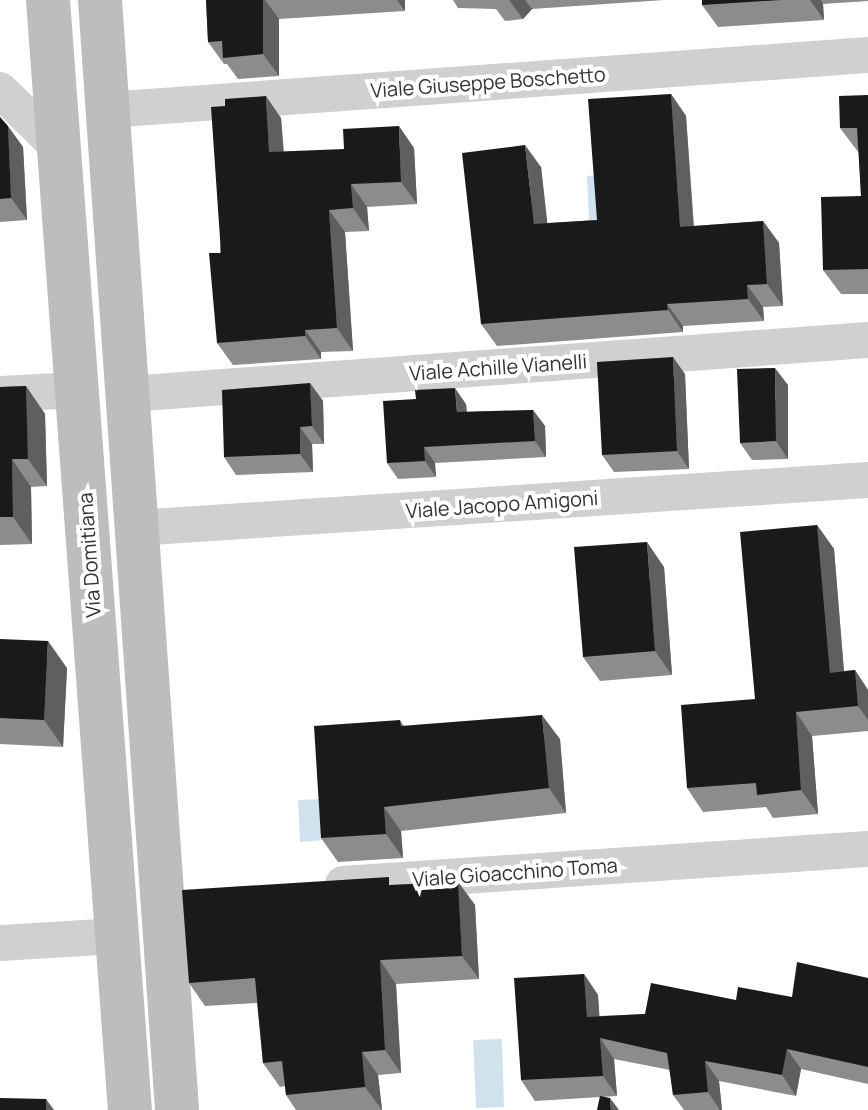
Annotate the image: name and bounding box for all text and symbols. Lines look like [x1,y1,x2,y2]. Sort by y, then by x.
street label: Viale Giuseppe Boschetto [370,62,606,102]
street label: Viale Achille Vianelli [408,349,588,385]
street label: Viale Jacopo Amigoni [405,485,599,523]
street label: Via Domitiana [73,492,105,618]
street label: Viale Gioacchino Toma [412,853,618,891]

